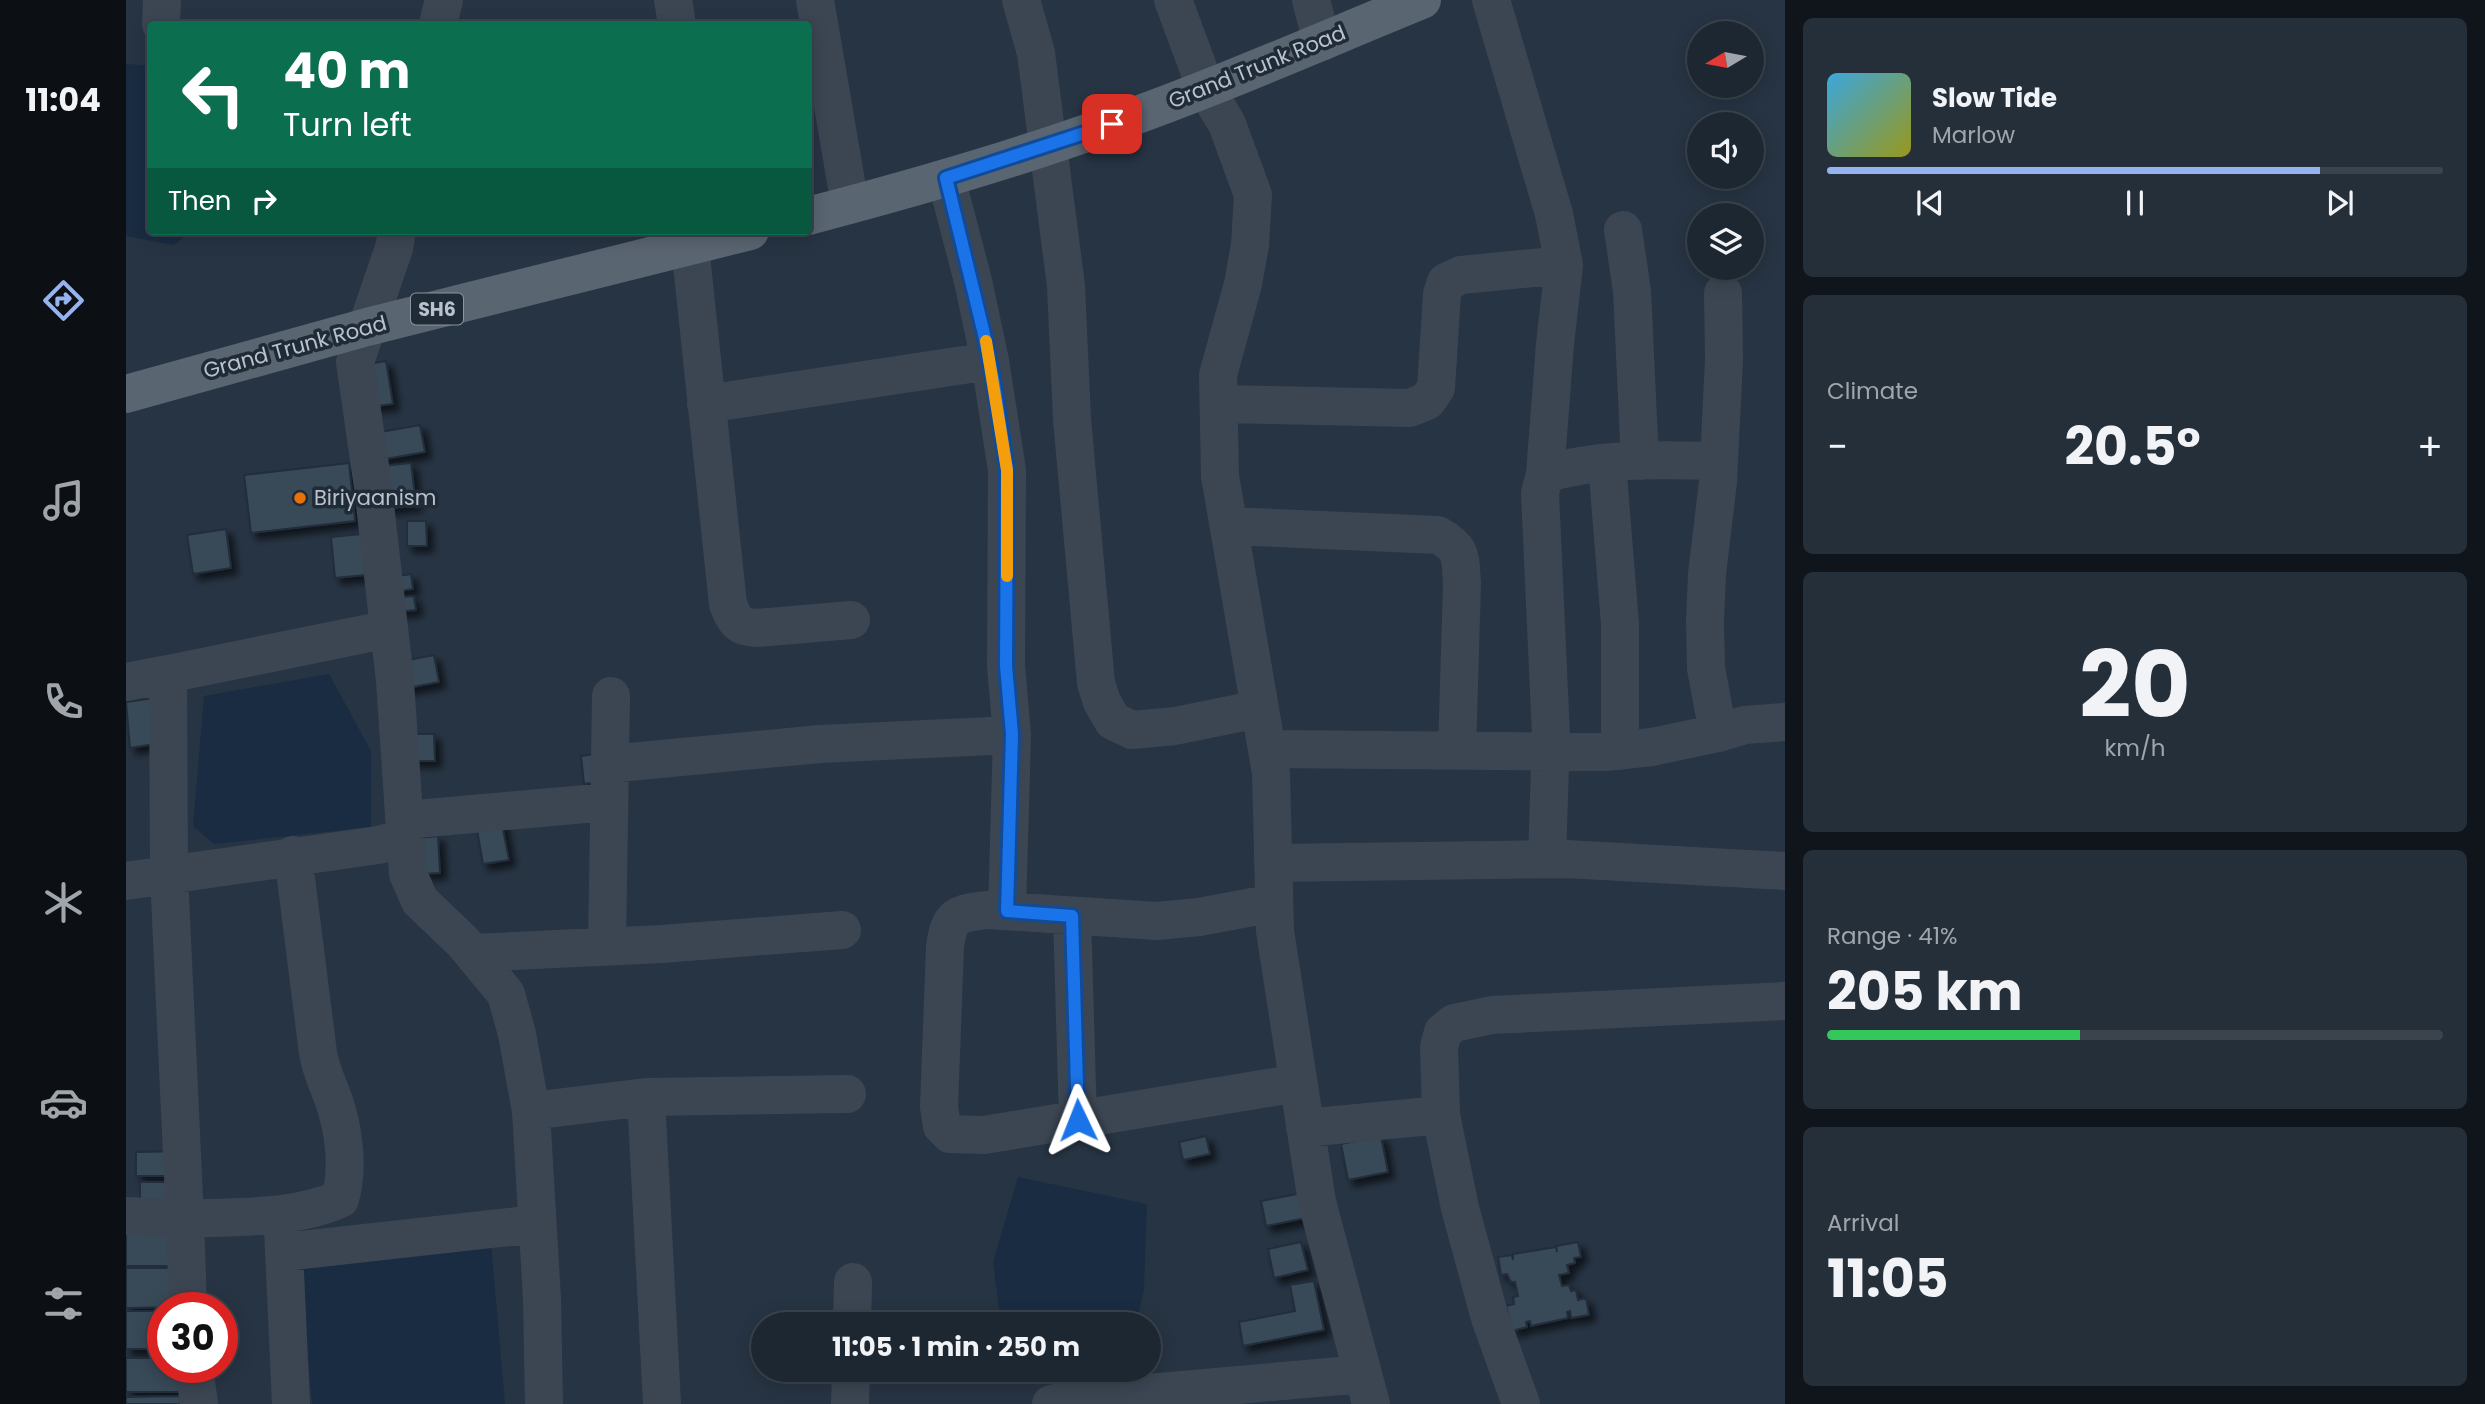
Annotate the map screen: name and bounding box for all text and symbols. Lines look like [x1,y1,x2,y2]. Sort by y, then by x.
street label: Grand Trunk Road [1164,18,1350,115]
north arrow [1687,21,1764,98]
map controls [1687,21,1764,280]
text: 40 m [283,37,410,105]
icon: left [168,49,259,140]
text: 11:04 [25,77,101,122]
text: Slow Tide [1932,80,2057,116]
pin [1082,94,1142,154]
text: Turn left [283,102,412,147]
icon: arrive [1093,105,1131,143]
button: sound [1687,112,1764,189]
text: Marlow [1932,119,2015,151]
icon: right [245,182,283,220]
text: Then [168,183,231,219]
icon: previous [1911,184,1949,222]
icon: pause [2116,184,2154,222]
icon: next [2321,184,2359,222]
button: layers [1687,203,1764,280]
icon: directions [39,276,88,325]
road number: SH6 [411,294,463,324]
street label: Grand Trunk Road [200,308,390,385]
text: Climate [1827,375,1918,407]
text: 20.5° [2064,410,2201,483]
text: − [1827,420,1848,473]
text: + [2417,420,2443,473]
icon: music [39,476,88,525]
place label: Biriyaanism [314,483,436,512]
marker: Biriyaanism [292,490,308,506]
text: 20 [2079,621,2191,749]
icon: phone [39,677,88,726]
text: km/h [2104,732,2166,764]
icon: climate [39,878,88,927]
text: Range · 41% [1827,920,1958,952]
text: 205 km [1827,955,2023,1028]
icon: car [39,1078,88,1127]
position arrow [1041,1083,1115,1157]
text: Arrival [1827,1207,1899,1239]
text: 11:05 [1827,1242,1949,1315]
icon: filters [39,1279,88,1328]
speed limit sign: 30 [147,1292,238,1383]
text: 11:05 · 1 min · 250 m [832,1329,1080,1365]

